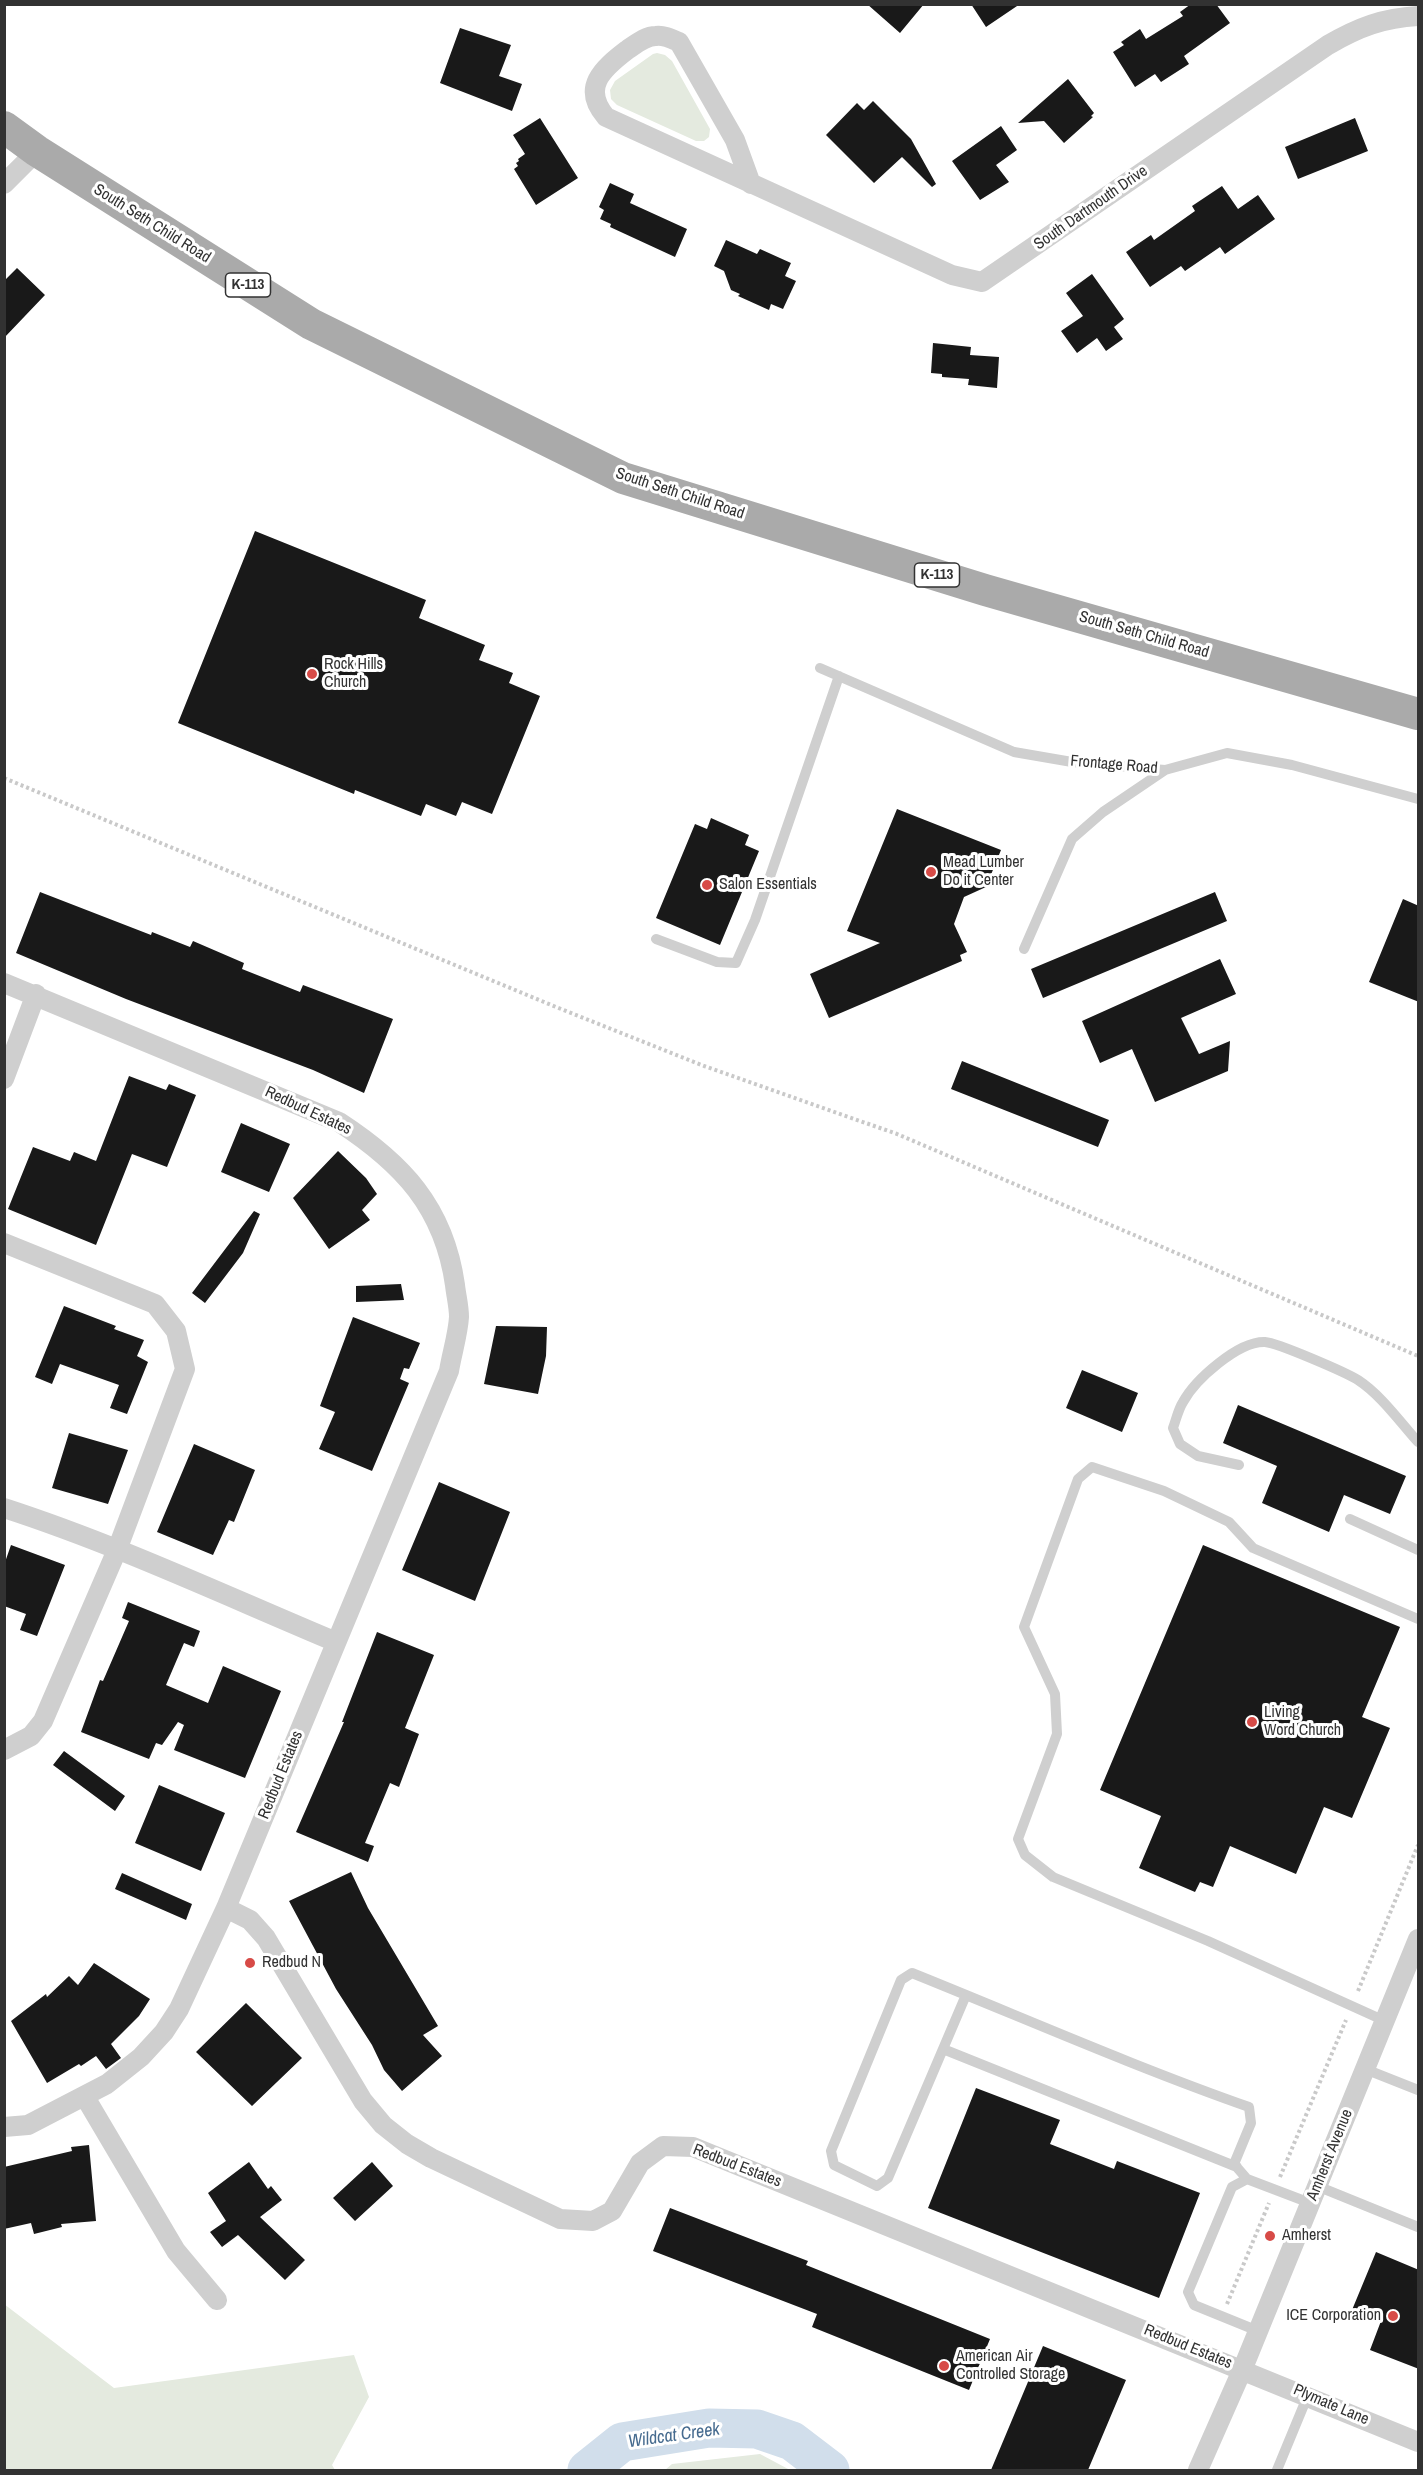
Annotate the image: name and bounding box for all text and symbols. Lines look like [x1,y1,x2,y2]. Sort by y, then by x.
street label: South Dartmouth Drive [1031,162,1151,254]
street label: South Seth Child Road [90,180,214,268]
road number: K-113 [226,273,270,297]
street label: South Seth Child Road [613,464,747,524]
road number: K-113 [914,563,960,587]
street label: South Seth Child Road [1077,607,1211,663]
place label: Rock Hills Church [324,655,383,693]
marker: Rock Hills Church [305,667,319,681]
street label: Frontage Road [1070,752,1158,778]
place label: Mead Lumber Do it Center [943,853,1024,891]
marker: Mead Lumber Do it Center [924,865,938,879]
place label: Salon Essentials [719,875,817,895]
marker: Salon Essentials [700,878,714,892]
street label: Redbud Estates [262,1083,354,1139]
place label: Living Word Church [1264,1703,1341,1741]
marker: Living Word Church [1245,1715,1259,1729]
street label: Redbud Estates [255,1728,307,1822]
place label: Redbud N [262,1953,321,1973]
marker: Redbud N [243,1956,257,1970]
street label: Amherst Avenue [1303,2107,1357,2203]
street label: Redbud Estates [690,2140,784,2192]
place label: Amherst [1282,2226,1331,2246]
marker: Amherst [1263,2229,1277,2243]
place label: ICE Corporation [1286,2306,1381,2326]
marker: ICE Corporation [1386,2309,1400,2323]
street label: Redbud Estates [1141,2321,1235,2373]
place label: American Air Controlled Storage [956,2347,1065,2385]
marker: American Air Controlled Storage [937,2359,951,2373]
street label: Plymate Lane [1290,2380,1372,2430]
water label: Wildcat Creek [627,2419,721,2453]

